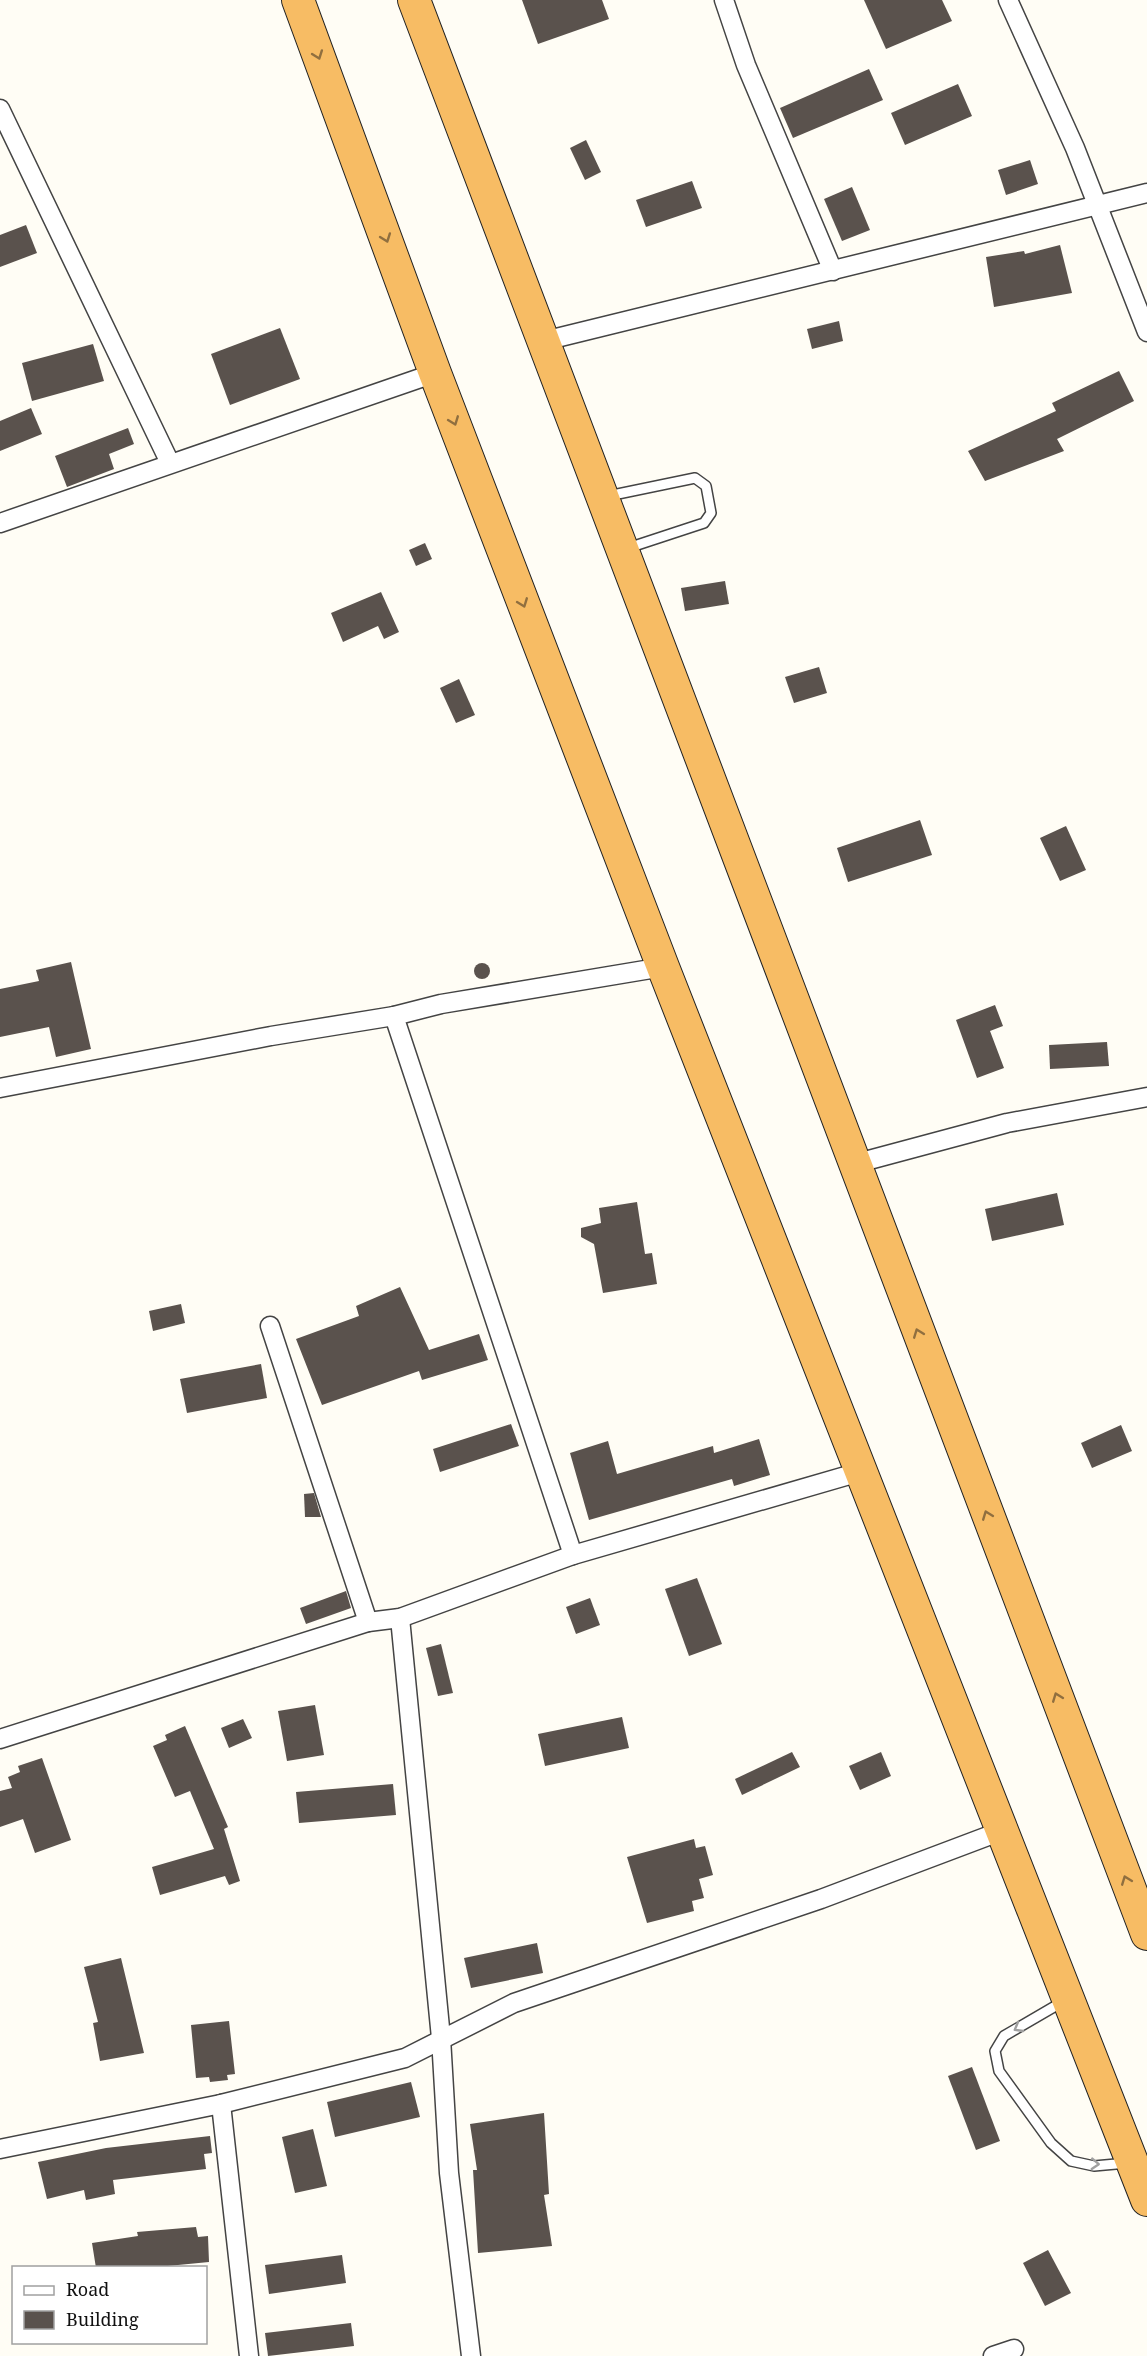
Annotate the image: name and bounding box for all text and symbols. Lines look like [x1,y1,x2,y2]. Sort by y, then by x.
one-way arrow [311,49,324,60]
one-way arrow [378,232,391,243]
one-way arrow [446,415,459,425]
one-way arrow [516,597,529,608]
one-way arrow [913,1328,925,1339]
one-way arrow [982,1510,995,1521]
one-way arrow [1052,1693,1064,1704]
one-way arrow [1121,1875,1133,1886]
one-way arrow [1014,2021,1024,2032]
one-way arrow [1091,2158,1100,2171]
legend [12,2266,207,2344]
text: Road [66,2277,109,2301]
text: Building [66,2307,139,2331]

